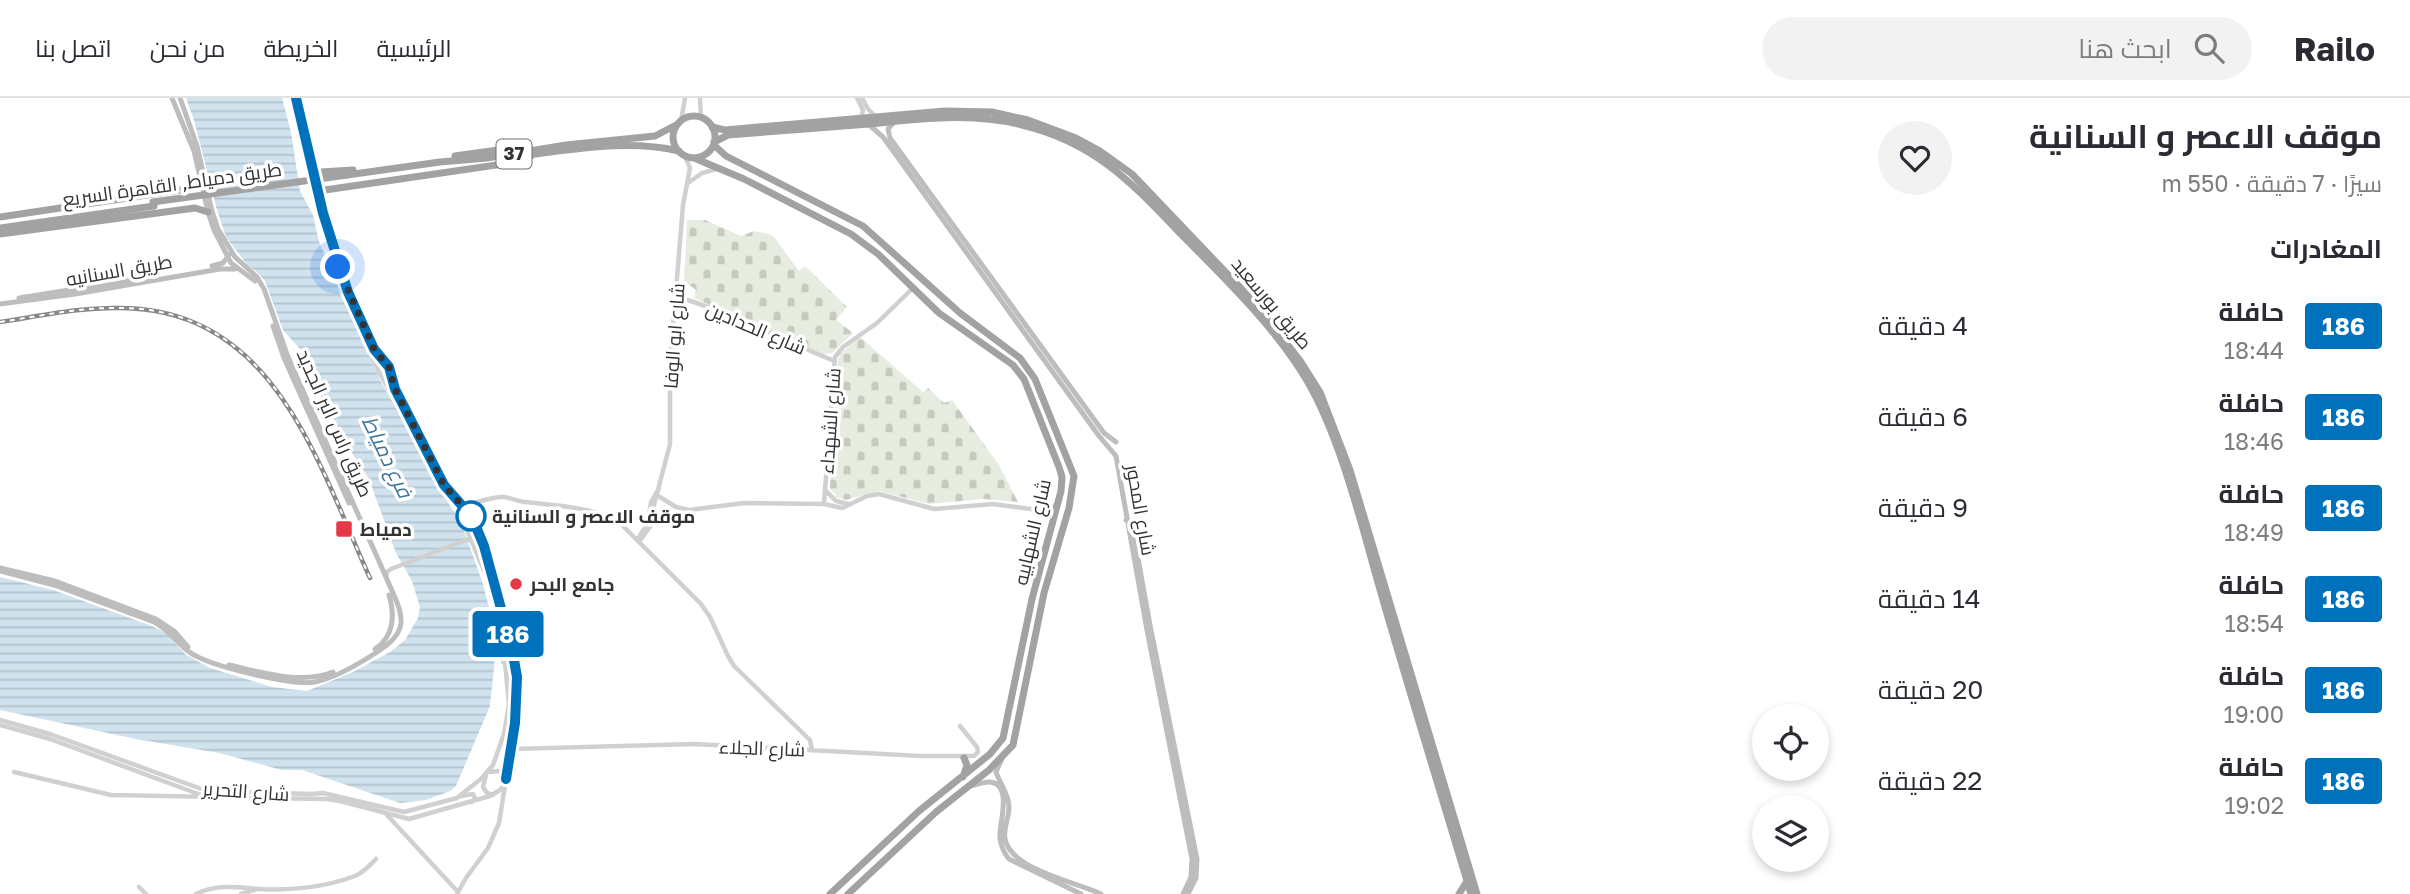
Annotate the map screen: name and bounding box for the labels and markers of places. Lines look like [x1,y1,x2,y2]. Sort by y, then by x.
marker: موقف الاعصر و السنانية [456,501,486,531]
place label: موقف الاعصر و السنانية [492,504,695,528]
place label: دمياط [360,517,412,540]
marker: دمياط [334,519,354,539]
place label: جامع البحر [529,572,615,598]
marker: جامع البحر [508,576,524,592]

